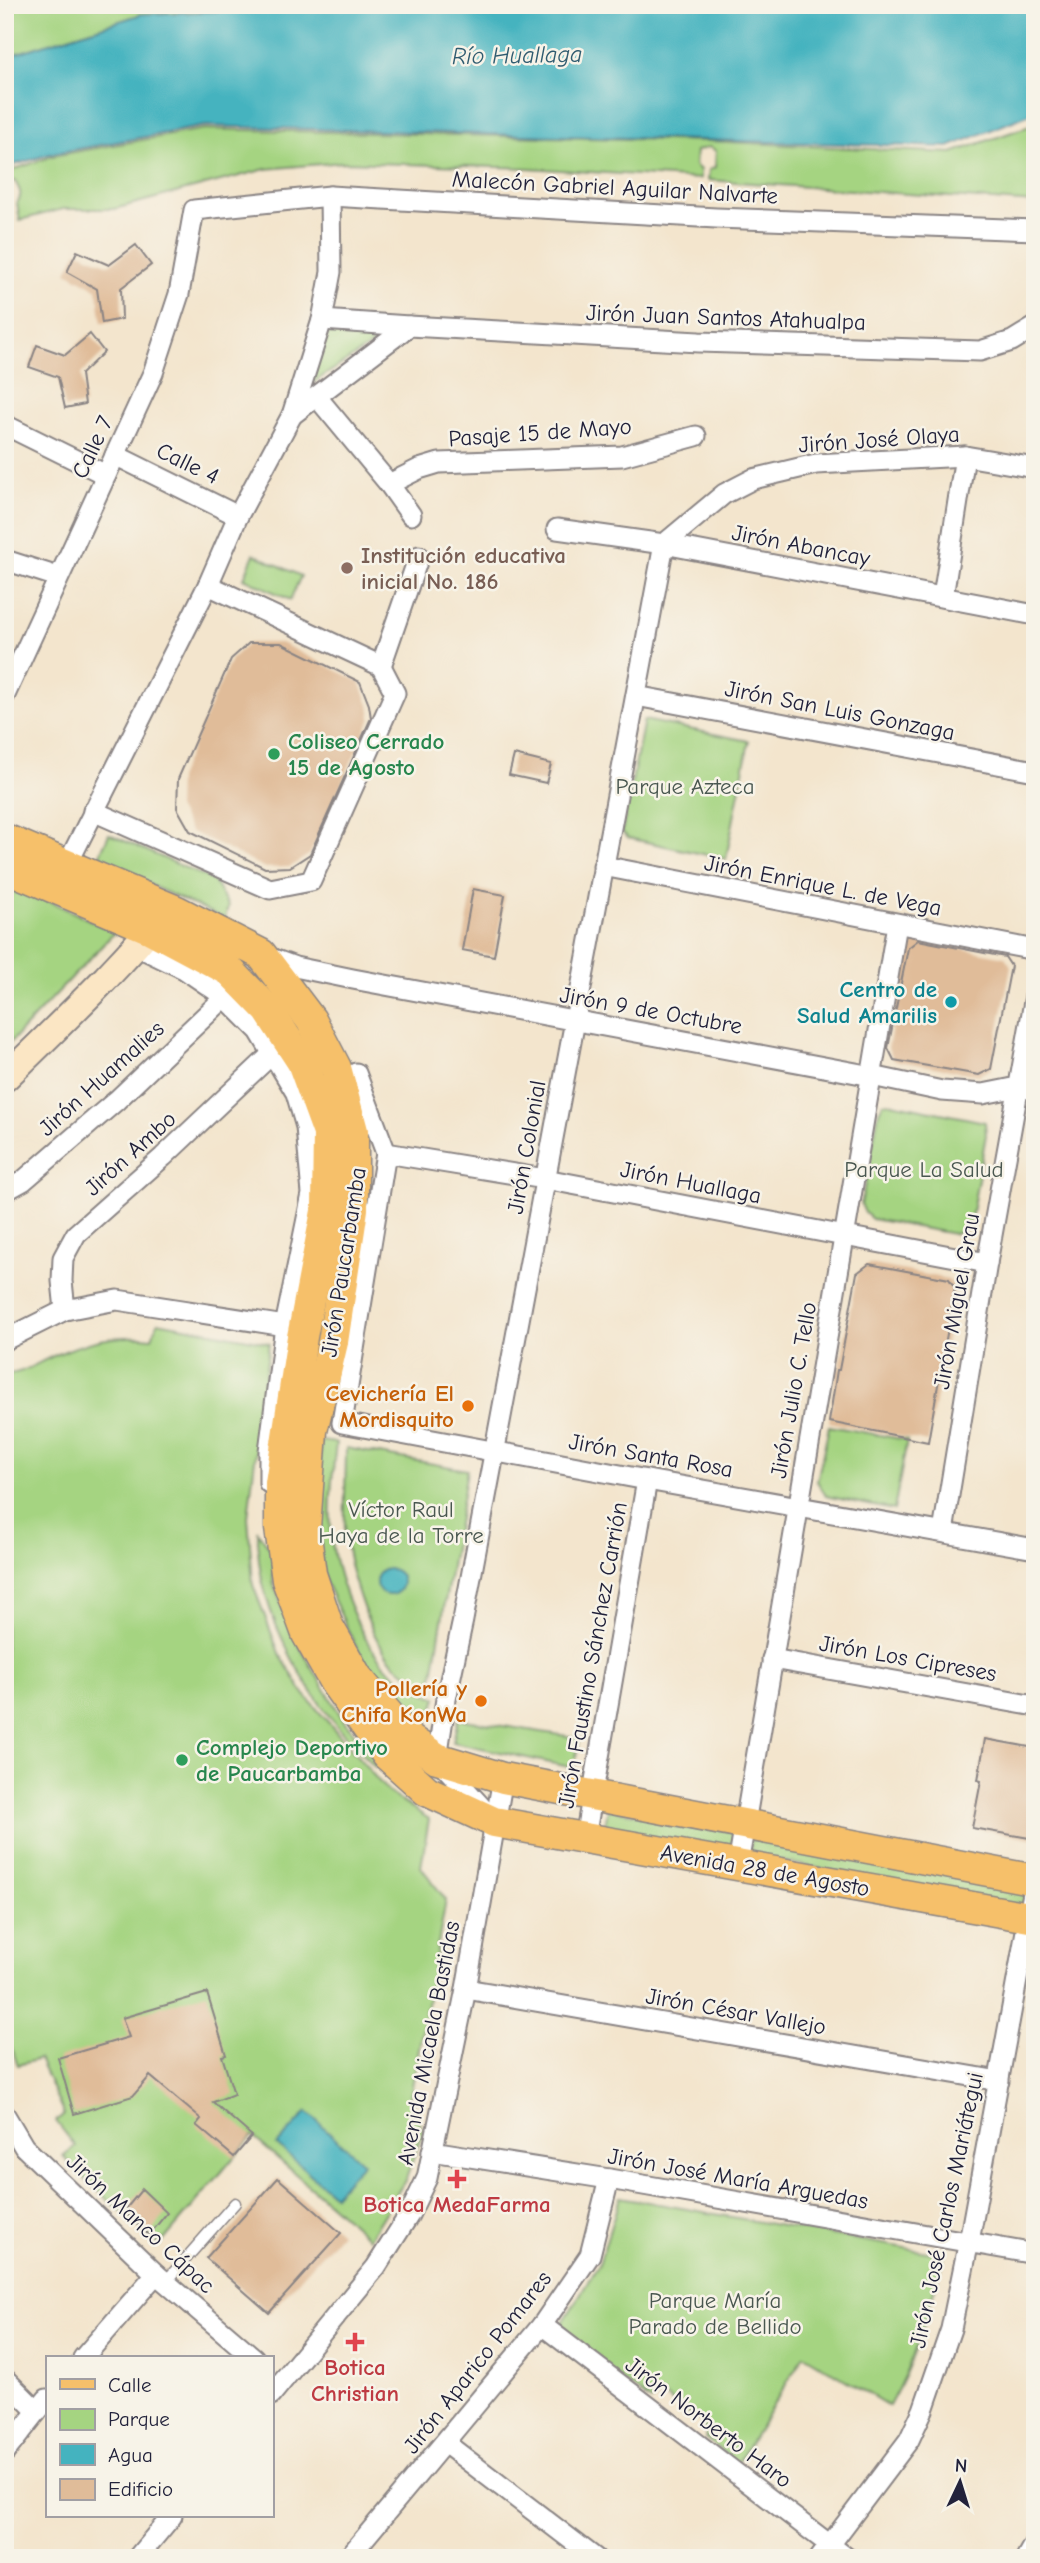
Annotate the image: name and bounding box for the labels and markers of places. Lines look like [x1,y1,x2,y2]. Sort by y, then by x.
place label: Institución educativa inicial No. 186 [361,542,566,595]
marker: Institución educativa inicial No. 186 [339,560,355,576]
place label: Coliseo Cerrado 15 de Agosto [288,728,445,781]
marker: Coliseo Cerrado 15 de Agosto [266,746,282,762]
place label: Centro de Salud Amarilis [797,976,937,1029]
marker: Centro de Salud Amarilis [943,994,959,1010]
place label: Cevichería El Mordisquito [325,1380,454,1433]
marker: Cevichería El Mordisquito [460,1398,476,1414]
place label: Pollería y Chifa KonWa [341,1675,467,1728]
marker: Pollería y Chifa KonWa [473,1693,489,1709]
place label: Complejo Deportivo de Paucarbamba [196,1734,388,1787]
marker: Complejo Deportivo de Paucarbamba [174,1752,190,1768]
marker: Botica MedaFarma [449,2171,465,2187]
place label: Botica MedaFarma [363,2191,551,2218]
marker: Botica Christian [347,2334,363,2350]
place label: Botica Christian [311,2354,399,2407]

